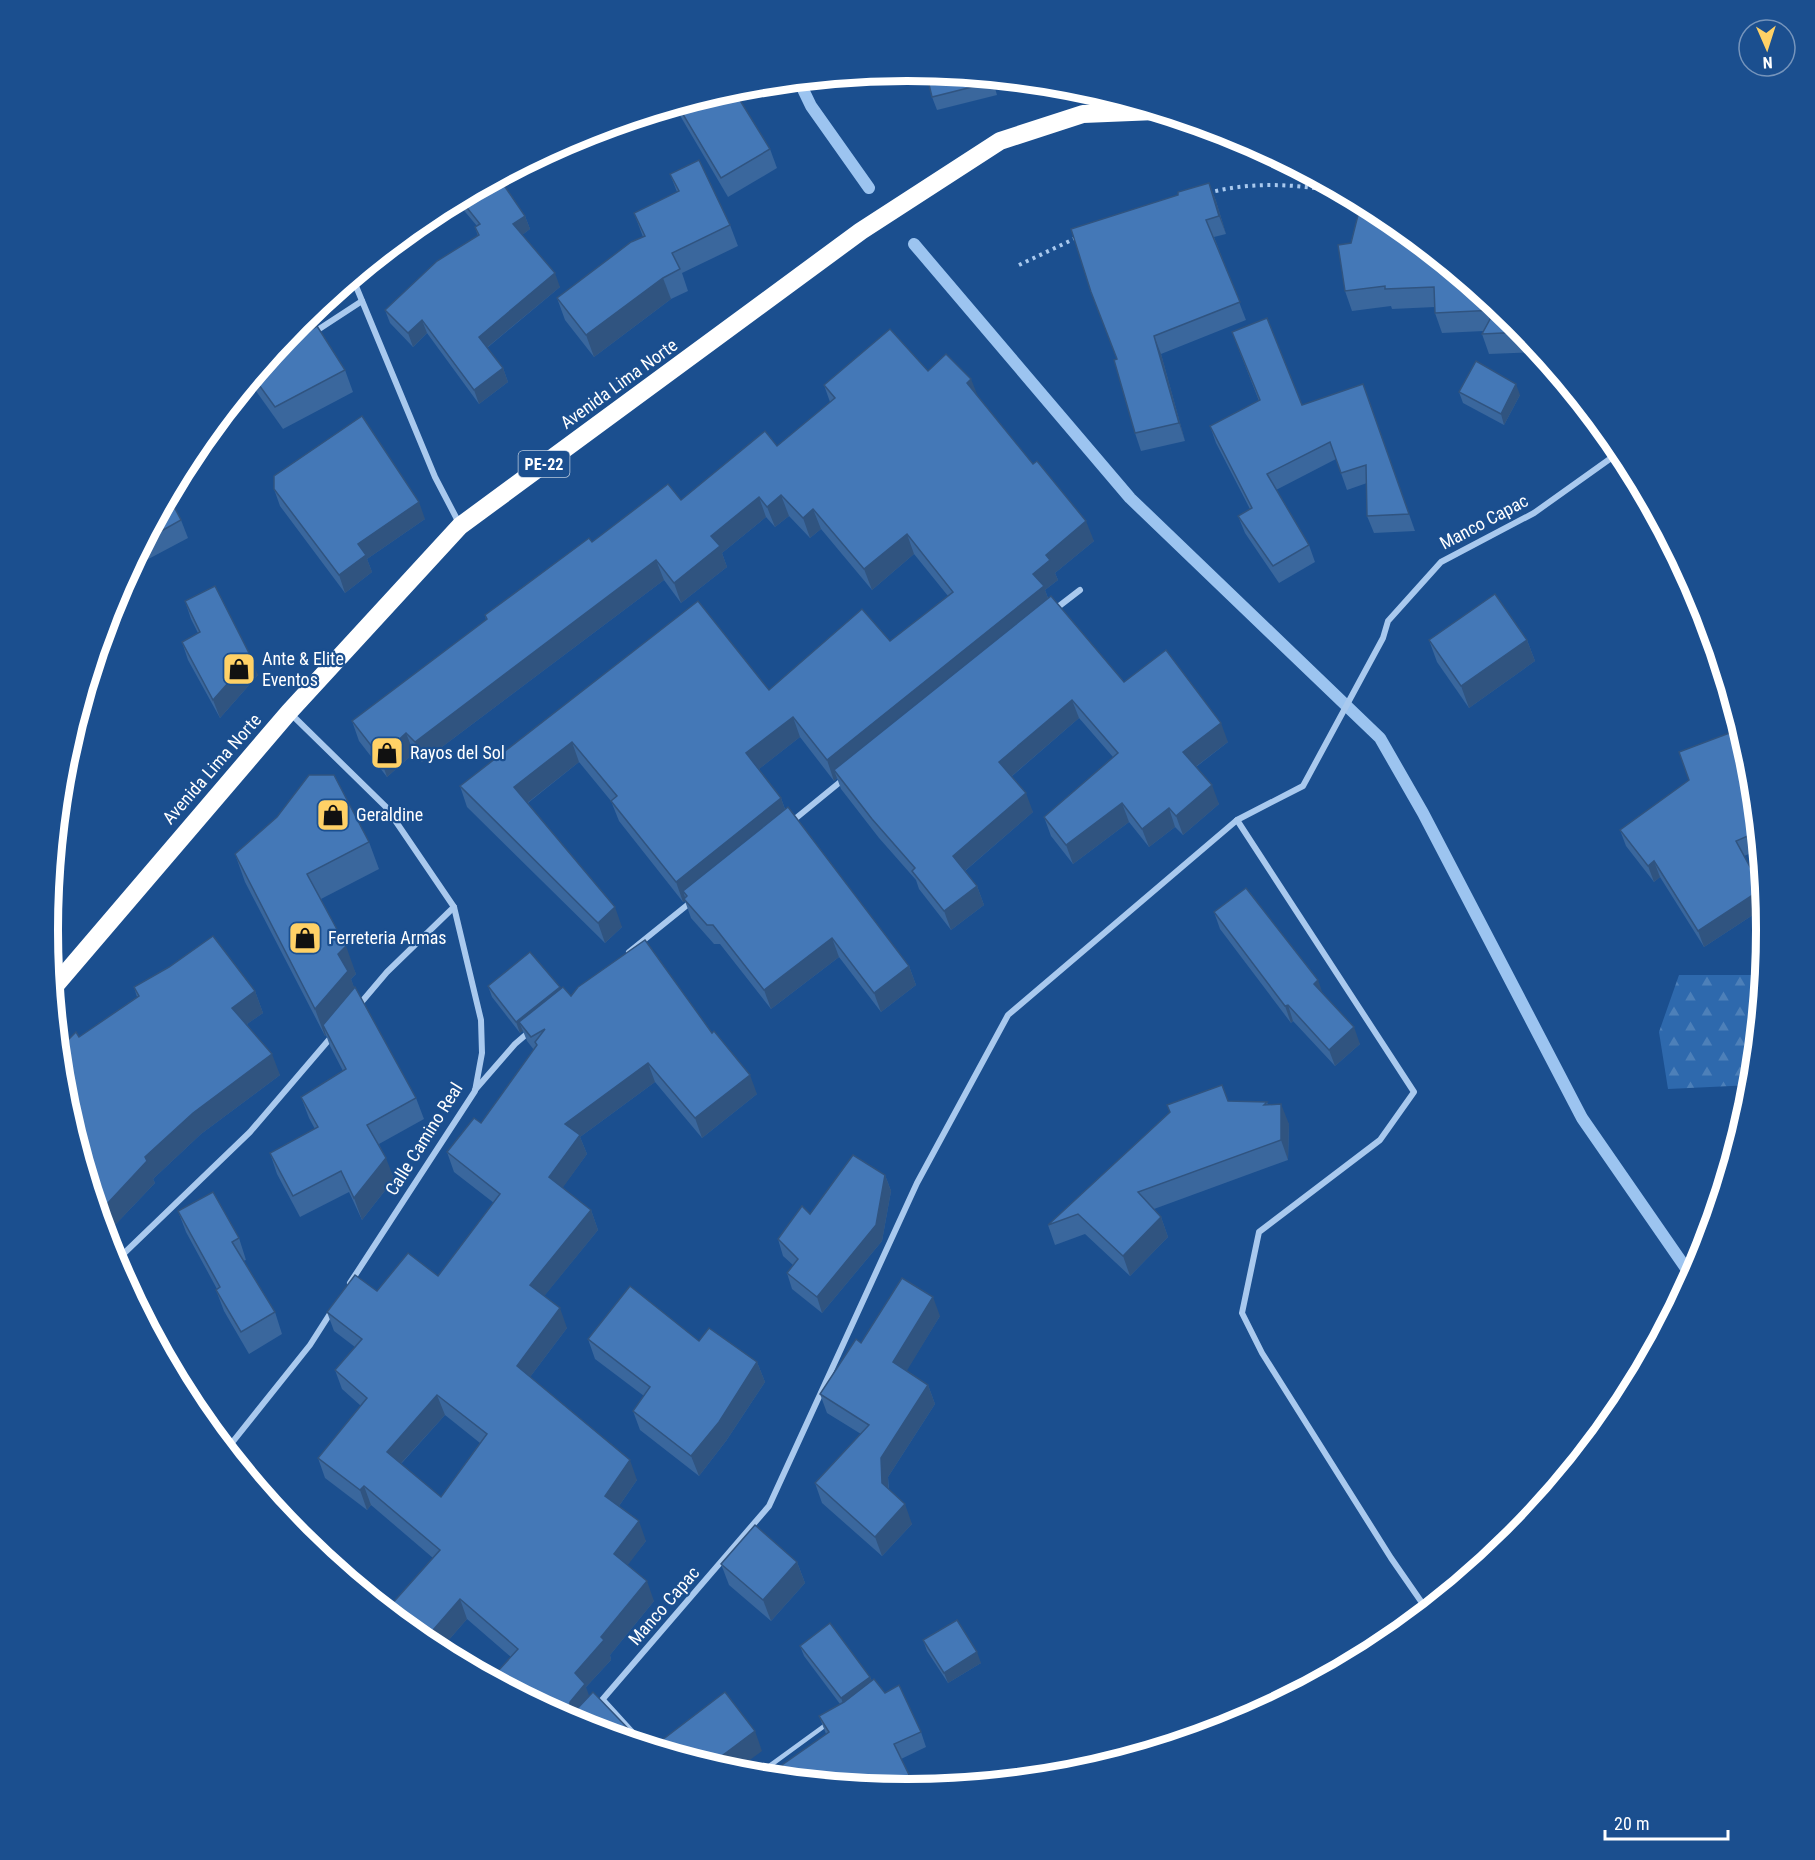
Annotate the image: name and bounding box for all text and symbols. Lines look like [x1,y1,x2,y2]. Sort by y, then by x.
north arrow [1737,18,1797,78]
text: N [1762,53,1773,72]
street label: Avenida Lima Norte [556,334,681,433]
road number: PE-22 [518,451,570,477]
street label: Manco Capac [1436,490,1532,554]
place label: Ante & Elite Eventos [262,648,344,690]
shop icon: Ante & Elite Eventos [221,651,257,687]
street label: Avenida Lima Norte [158,709,265,828]
shop icon: Rayos del Sol [369,735,405,771]
place label: Rayos del Sol [410,742,505,763]
shop icon: Geraldine [315,797,351,833]
place label: Geraldine [356,804,423,825]
shop icon: Ferreteria Armas [287,920,323,956]
place label: Ferreteria Armas [328,927,447,948]
street label: Calle Camino Real [381,1079,467,1199]
street label: Manco Capac [624,1562,703,1649]
scale bar [1605,1803,1728,1841]
text: 20 m [1614,1813,1649,1834]

